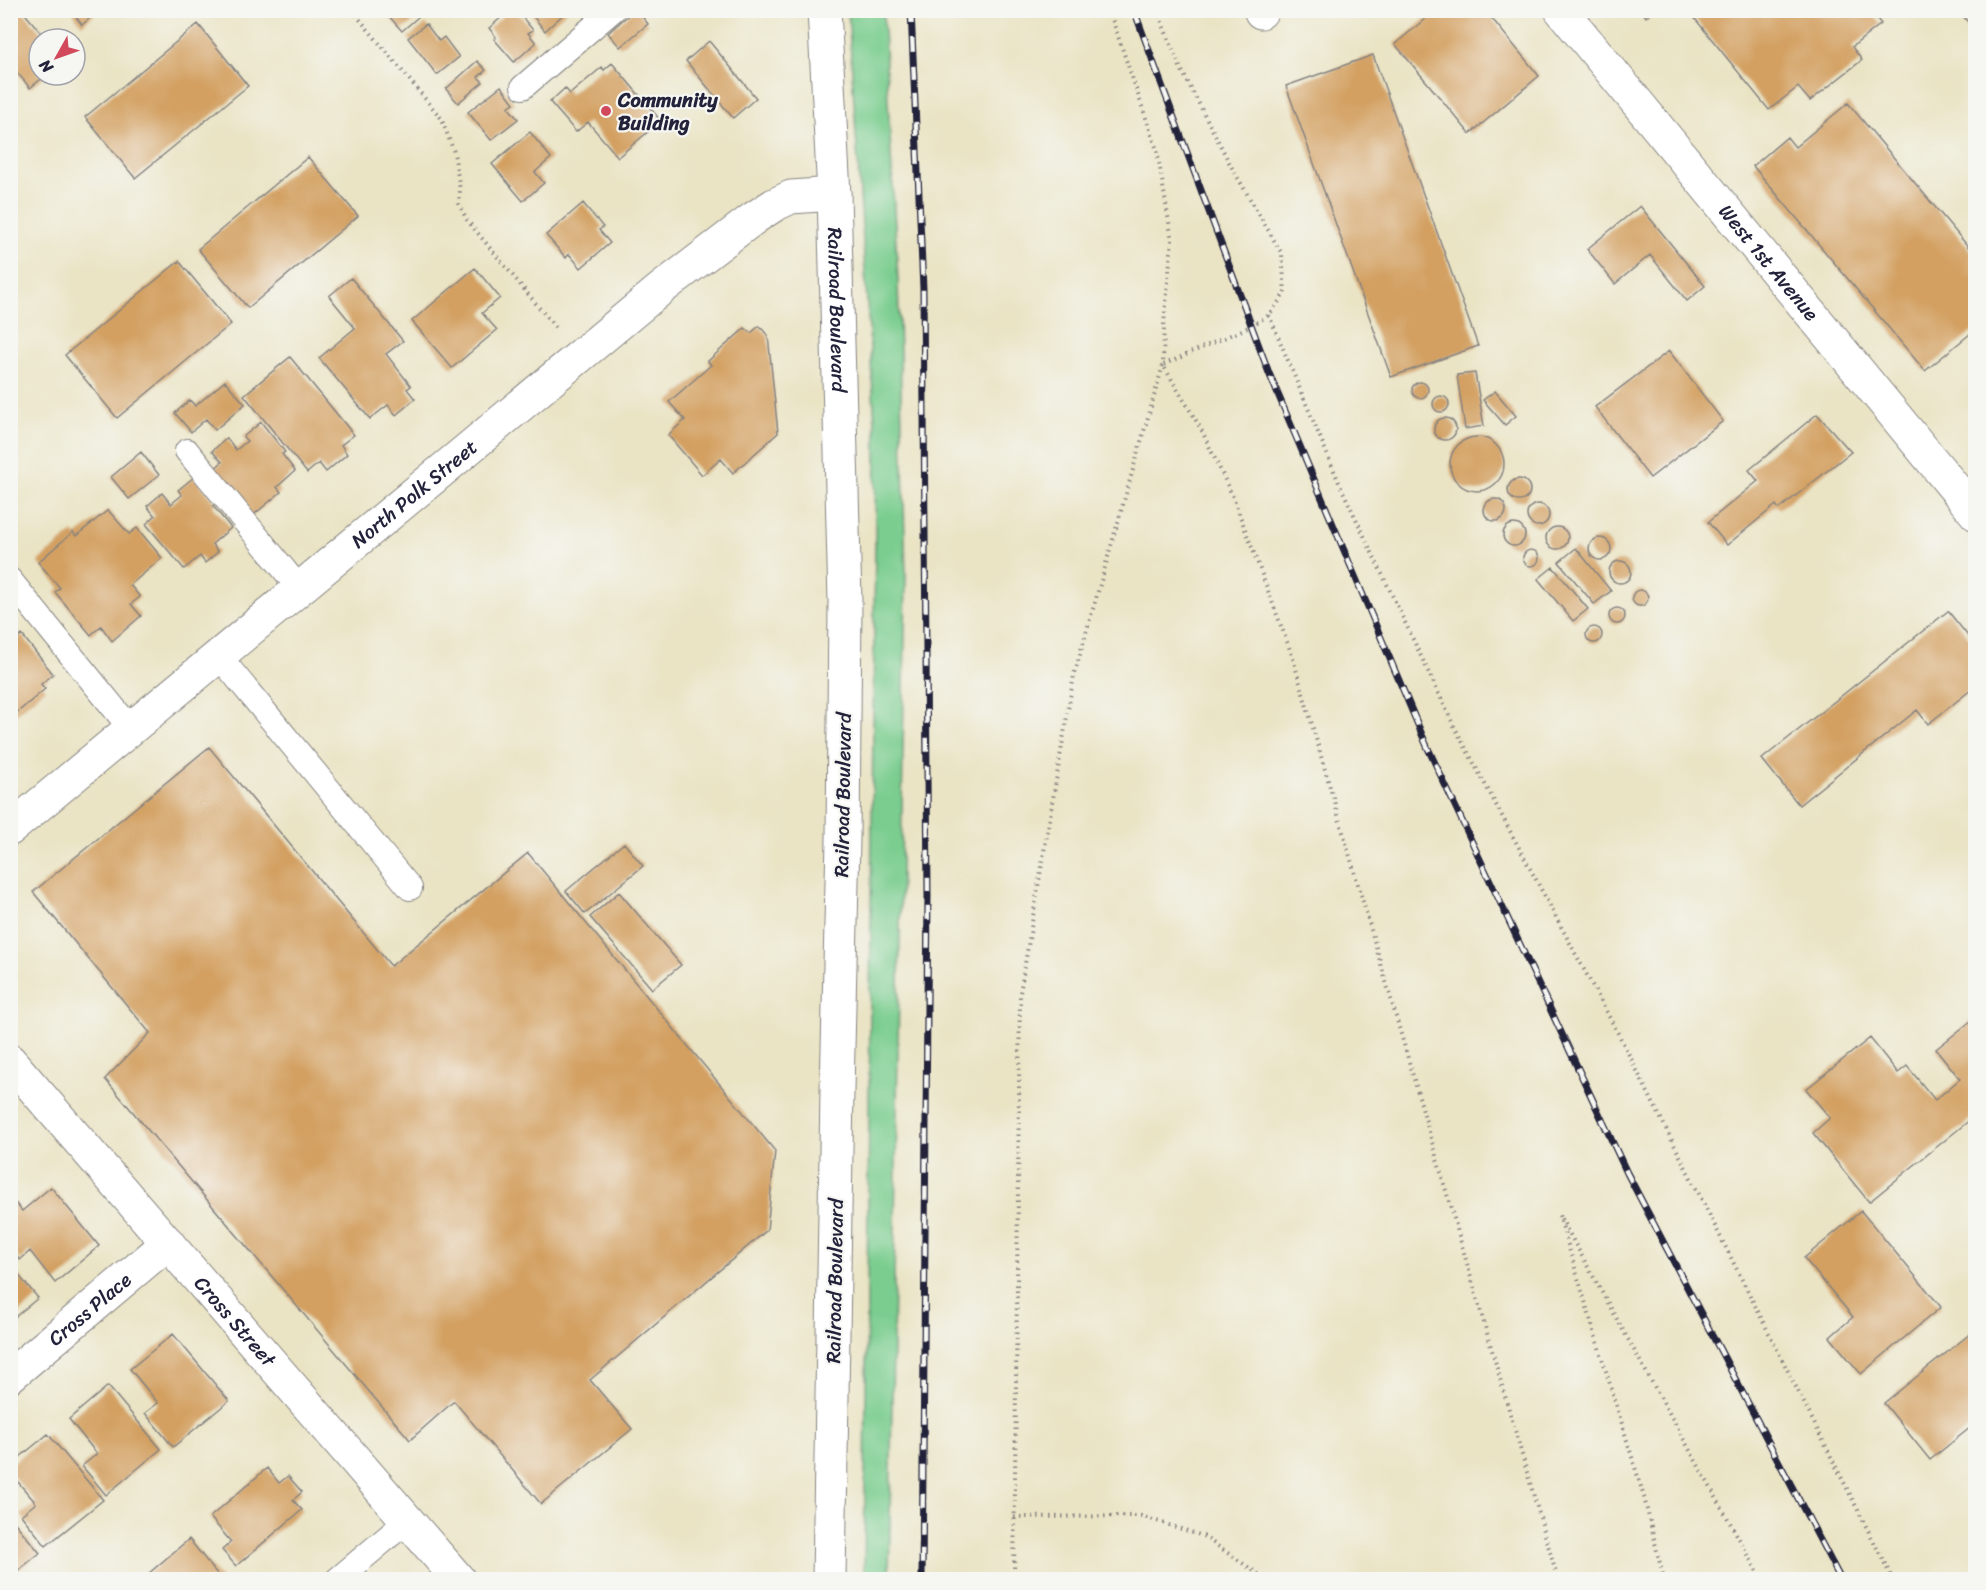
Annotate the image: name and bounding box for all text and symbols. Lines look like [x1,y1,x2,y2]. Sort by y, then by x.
north arrow [27,27,87,87]
text: N [31,52,61,81]
place label: Community Building [617,83,718,141]
marker: Community Building [599,104,613,118]
street label: West 1st Avenue [1710,196,1828,329]
street label: Railroad Boulevard [817,227,857,394]
street label: North Polk Street [343,430,486,557]
street label: Railroad Boulevard [824,711,862,878]
street label: Railroad Boulevard [816,1197,854,1364]
street label: Cross Place [40,1263,140,1355]
street label: Cross Street [185,1268,285,1376]

